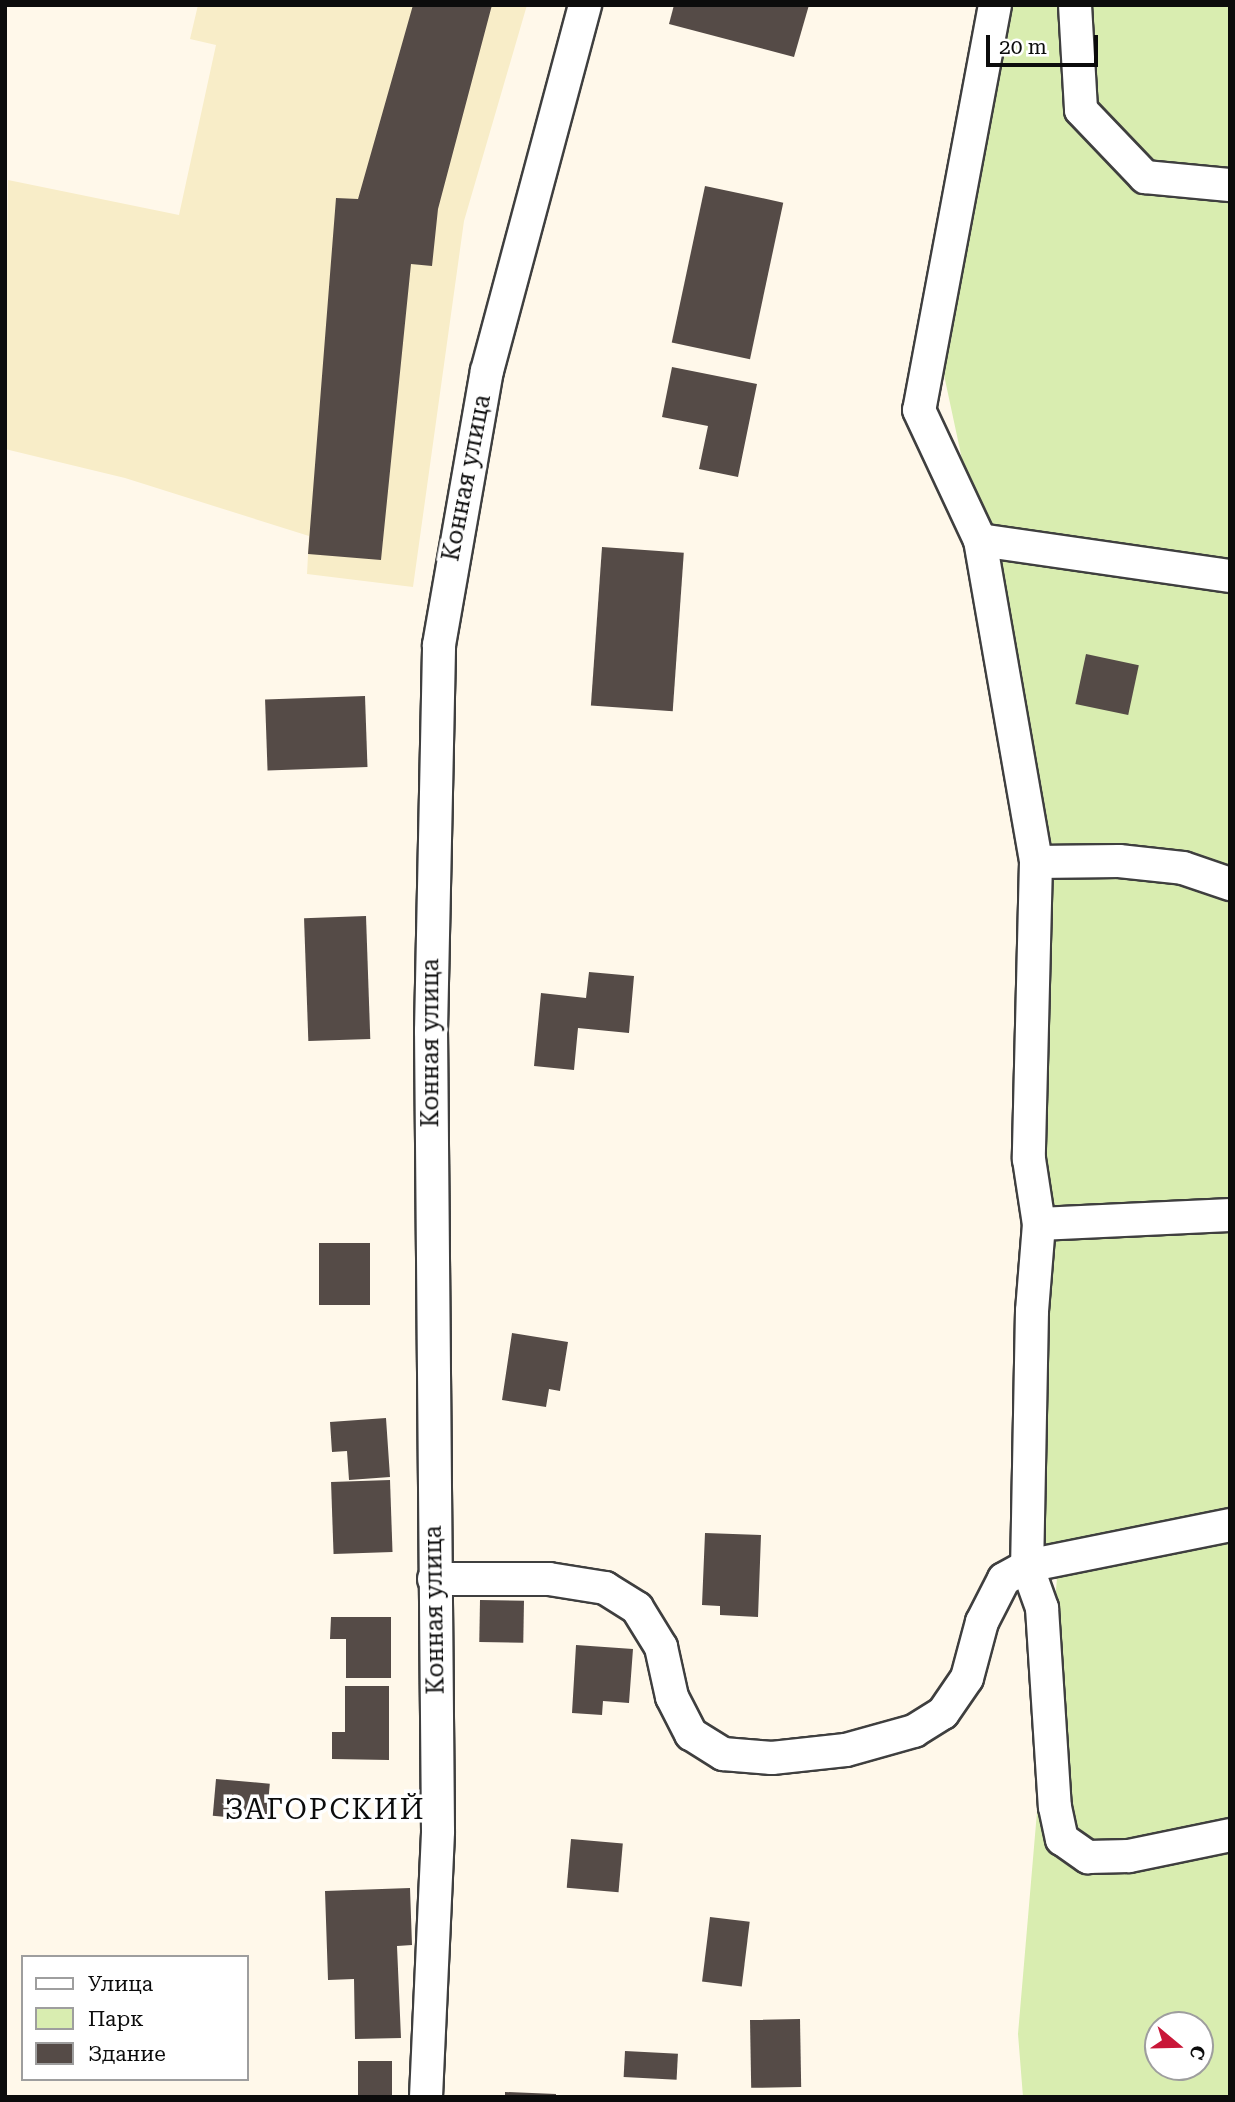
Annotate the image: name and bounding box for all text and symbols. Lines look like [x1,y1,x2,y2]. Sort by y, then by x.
scale bar [990,21,1102,65]
text: 20 m [999,35,1047,59]
street label: Конная улица [437,392,497,564]
street label: Конная улица [417,959,445,1127]
street label: Конная улица [419,1525,451,1695]
district label: ЗАГОРСКИЙ [226,1793,424,1827]
legend [21,1955,248,2081]
text: Улица [88,1972,153,1996]
text: Парк [88,2007,144,2031]
north arrow [1144,2011,1214,2081]
text: Здание [88,2042,166,2066]
text: С [1184,2042,1210,2062]

